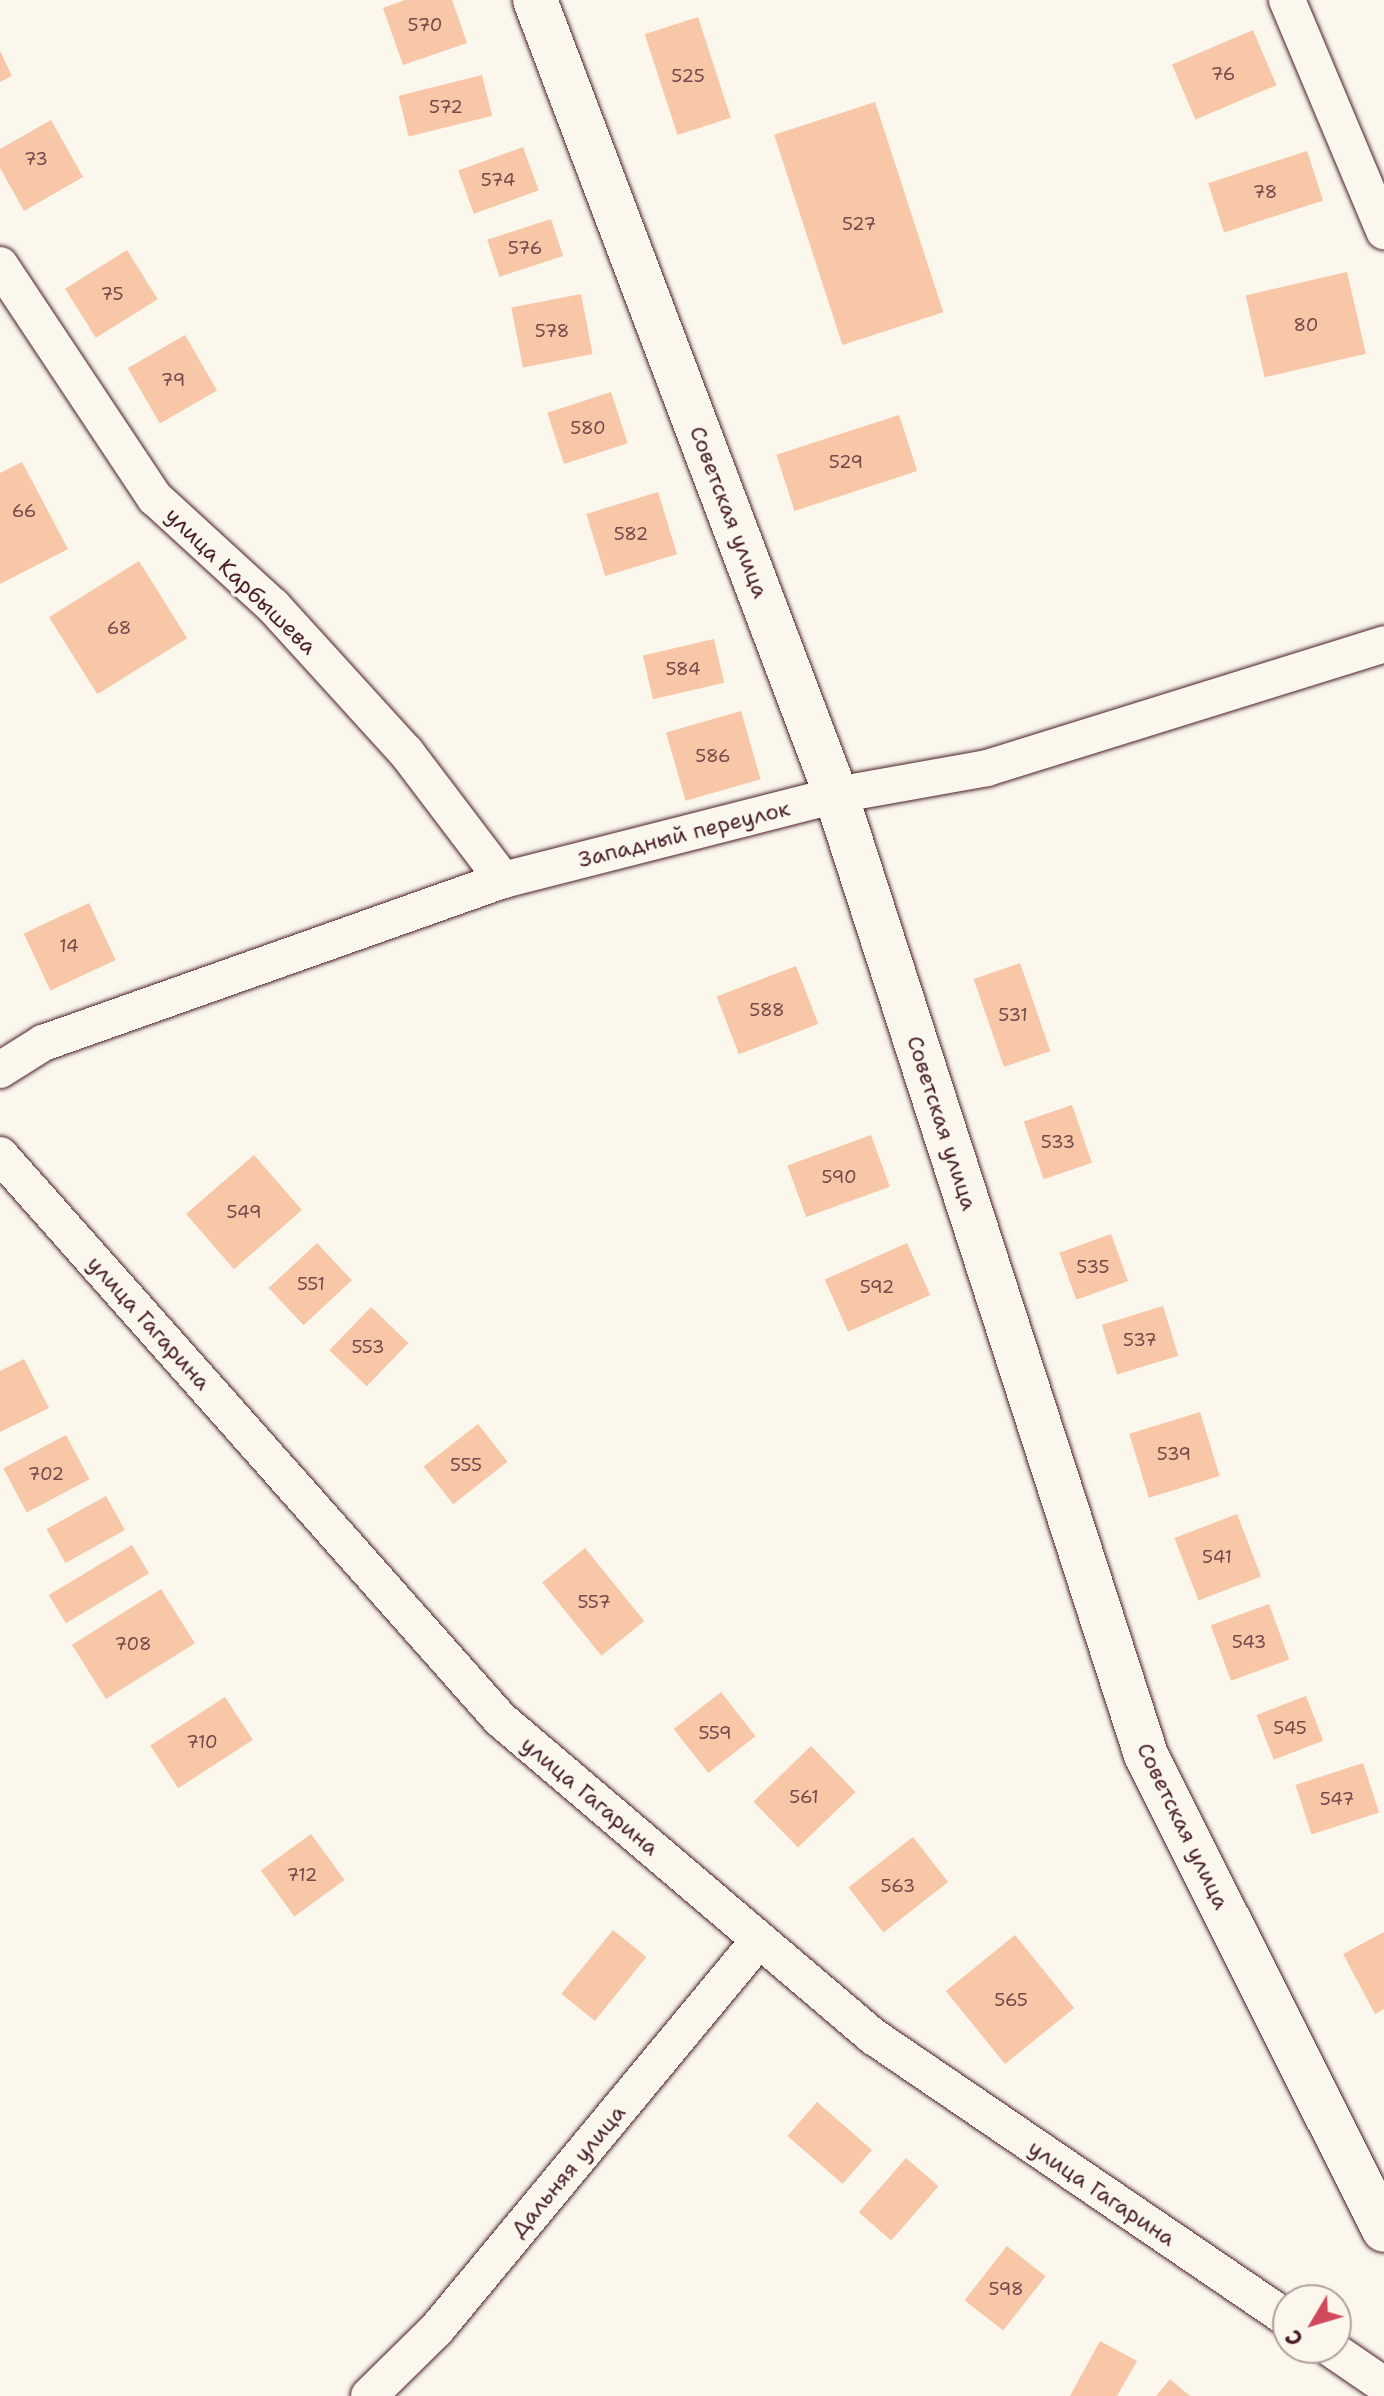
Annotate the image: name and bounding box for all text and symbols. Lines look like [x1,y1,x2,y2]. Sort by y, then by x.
house number: 570 [408,14,442,36]
house number: 76 [1211,63,1235,85]
house number: 525 [671,65,705,87]
house number: 572 [429,96,463,118]
house number: 73 [24,148,48,170]
house number: 574 [481,169,515,191]
house number: 78 [1253,181,1277,203]
house number: 527 [842,213,876,235]
house number: 576 [508,237,542,259]
house number: 75 [101,283,123,305]
house number: 80 [1294,314,1318,336]
house number: 578 [535,320,569,342]
house number: 79 [161,369,185,391]
house number: 580 [570,417,606,439]
street label: Советская улица [684,422,774,602]
house number: 529 [829,451,863,473]
house number: 66 [12,500,36,522]
street label: улица Карбышева [160,502,322,660]
house number: 582 [614,523,648,545]
house number: 68 [107,617,131,639]
house number: 584 [665,658,701,680]
house number: 586 [695,745,731,767]
street label: Западный переулок [575,795,793,873]
house number: 14 [59,935,79,957]
house number: 588 [749,999,785,1021]
house number: 531 [998,1004,1028,1026]
street label: Советская улица [901,1032,983,1214]
house number: 533 [1041,1131,1075,1153]
house number: 590 [821,1166,857,1188]
house number: 549 [226,1201,262,1223]
street label: улица Гагарина [82,1251,216,1395]
house number: 535 [1076,1256,1110,1278]
house number: 551 [297,1273,325,1295]
house number: 592 [860,1276,894,1298]
house number: 537 [1123,1329,1157,1351]
house number: 553 [351,1336,385,1358]
house number: 539 [1157,1443,1191,1465]
house number: 555 [450,1454,482,1476]
house number: 702 [28,1463,64,1485]
house number: 541 [1202,1546,1232,1568]
house number: 557 [577,1591,611,1613]
house number: 543 [1232,1631,1266,1653]
house number: 708 [114,1633,152,1655]
house number: 545 [1273,1717,1307,1739]
house number: 559 [698,1722,732,1744]
house number: 710 [186,1731,218,1753]
street label: улица Гагарина [516,1731,664,1861]
street label: Советская улица [1131,1738,1235,1914]
house number: 561 [789,1786,819,1808]
house number: 547 [1320,1788,1354,1810]
house number: 712 [287,1864,317,1886]
house number: 563 [881,1875,915,1897]
house number: 565 [994,1989,1028,2011]
street label: Дальняя улица [505,2100,631,2242]
street label: улица Гагарина [1024,2134,1180,2252]
house number: 598 [988,2278,1024,2300]
north arrow [1272,2284,1352,2364]
text: С [1279,2324,1310,2352]

